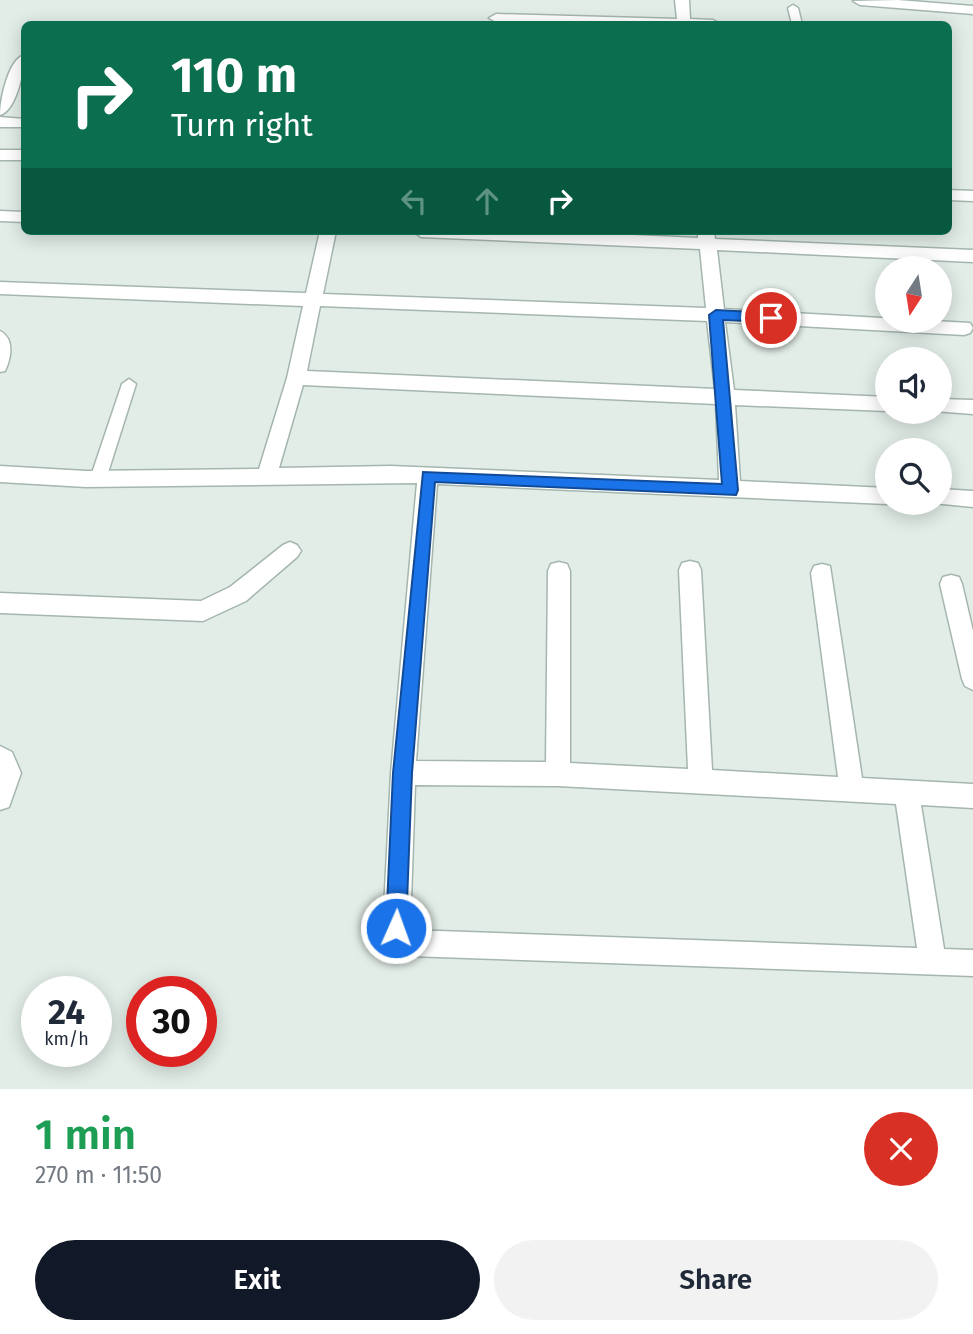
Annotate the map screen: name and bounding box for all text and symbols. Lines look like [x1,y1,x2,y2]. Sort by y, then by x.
text: 110 m [171,46,297,105]
icon: right [56,49,147,140]
text: Turn right [171,106,313,144]
icon: left [395,182,433,220]
icon: ahead [468,182,506,220]
icon: right [541,182,579,220]
north arrow [875,256,952,332]
map controls [875,256,952,515]
pin [741,288,801,348]
icon: arrive [752,299,790,337]
button: sound [875,347,952,424]
button: search [875,438,952,515]
position arrow [359,891,433,965]
speed limit sign: 30 [126,976,217,1067]
text: 24 [48,991,85,1033]
text: km/h [44,1028,89,1050]
text: 1 min [35,1110,136,1160]
button: close [864,1112,938,1186]
text: 270 m · 11:50 [35,1161,162,1189]
button: Exit [35,1240,480,1320]
button: Share [494,1240,938,1320]

